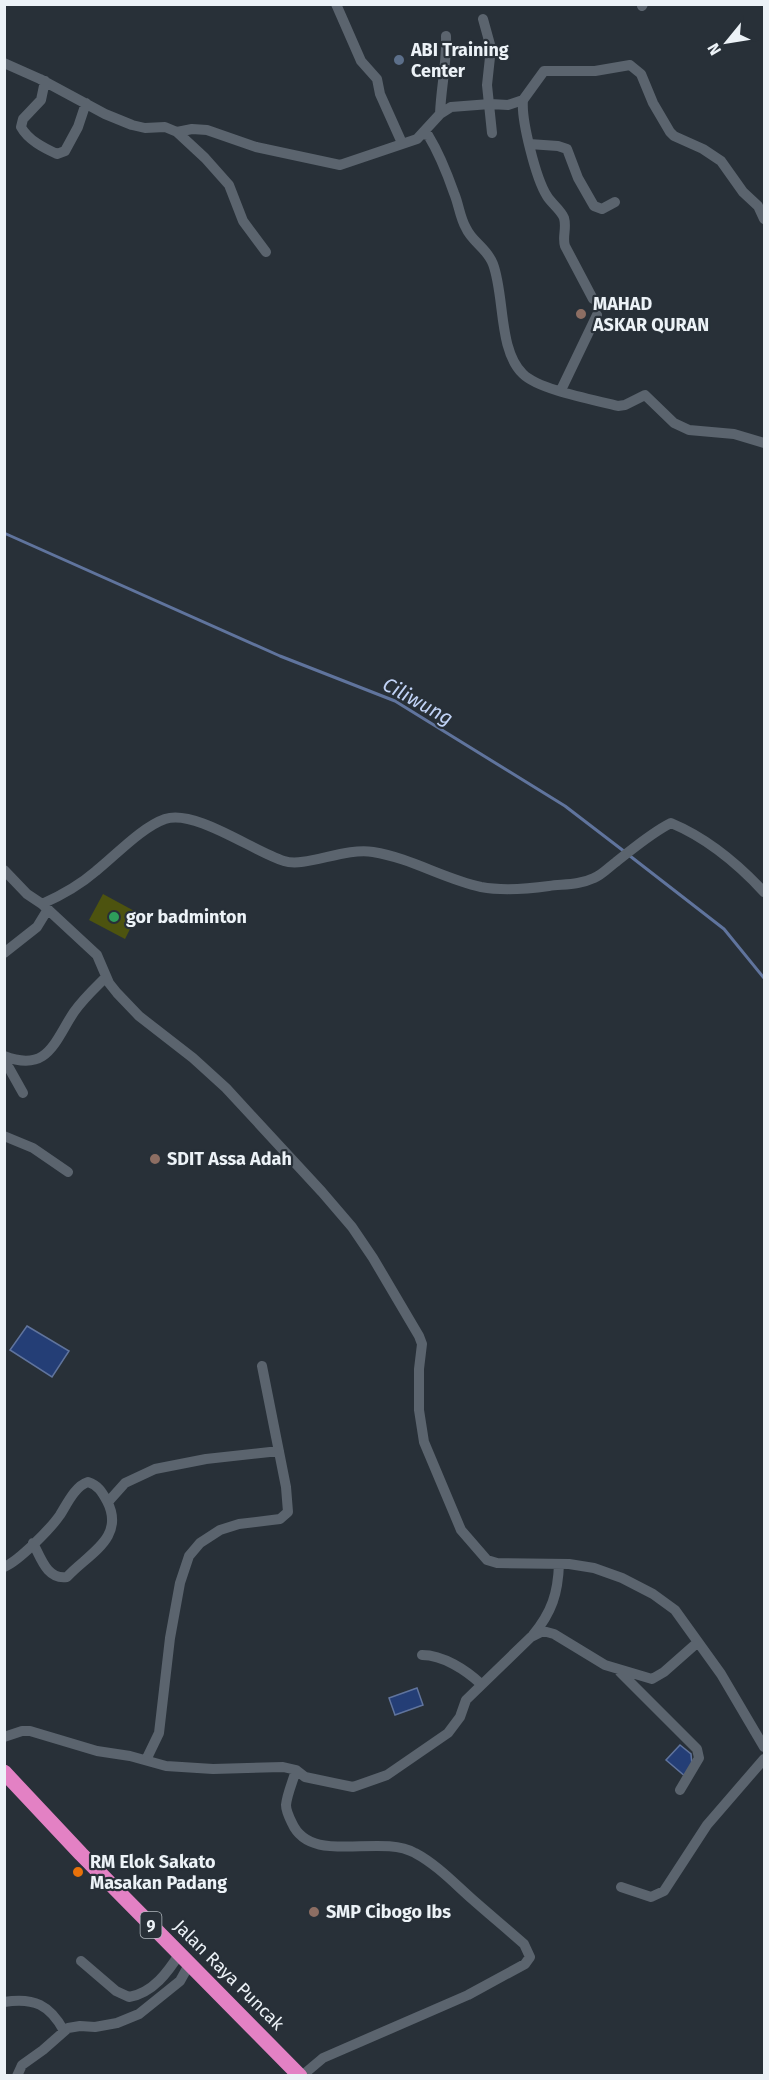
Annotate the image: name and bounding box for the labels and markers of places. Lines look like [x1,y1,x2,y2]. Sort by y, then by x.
place label: ABI Training Center [410,39,509,82]
marker: ABI Training Center [392,53,406,67]
place label: MAHAD ASKAR QURAN [592,293,709,336]
marker: MAHAD ASKAR QURAN [574,307,588,321]
place label: gor badminton [126,906,247,928]
marker: gor badminton [107,910,121,924]
place label: SDIT Assa Adah [167,1148,292,1170]
marker: SDIT Assa Adah [148,1152,162,1166]
place label: RM Elok Sakato Masakan Padang [90,1851,227,1894]
marker: RM Elok Sakato Masakan Padang [71,1865,85,1879]
place label: SMP Cibogo Ibs [326,1901,451,1923]
marker: SMP Cibogo Ibs [307,1905,321,1919]

